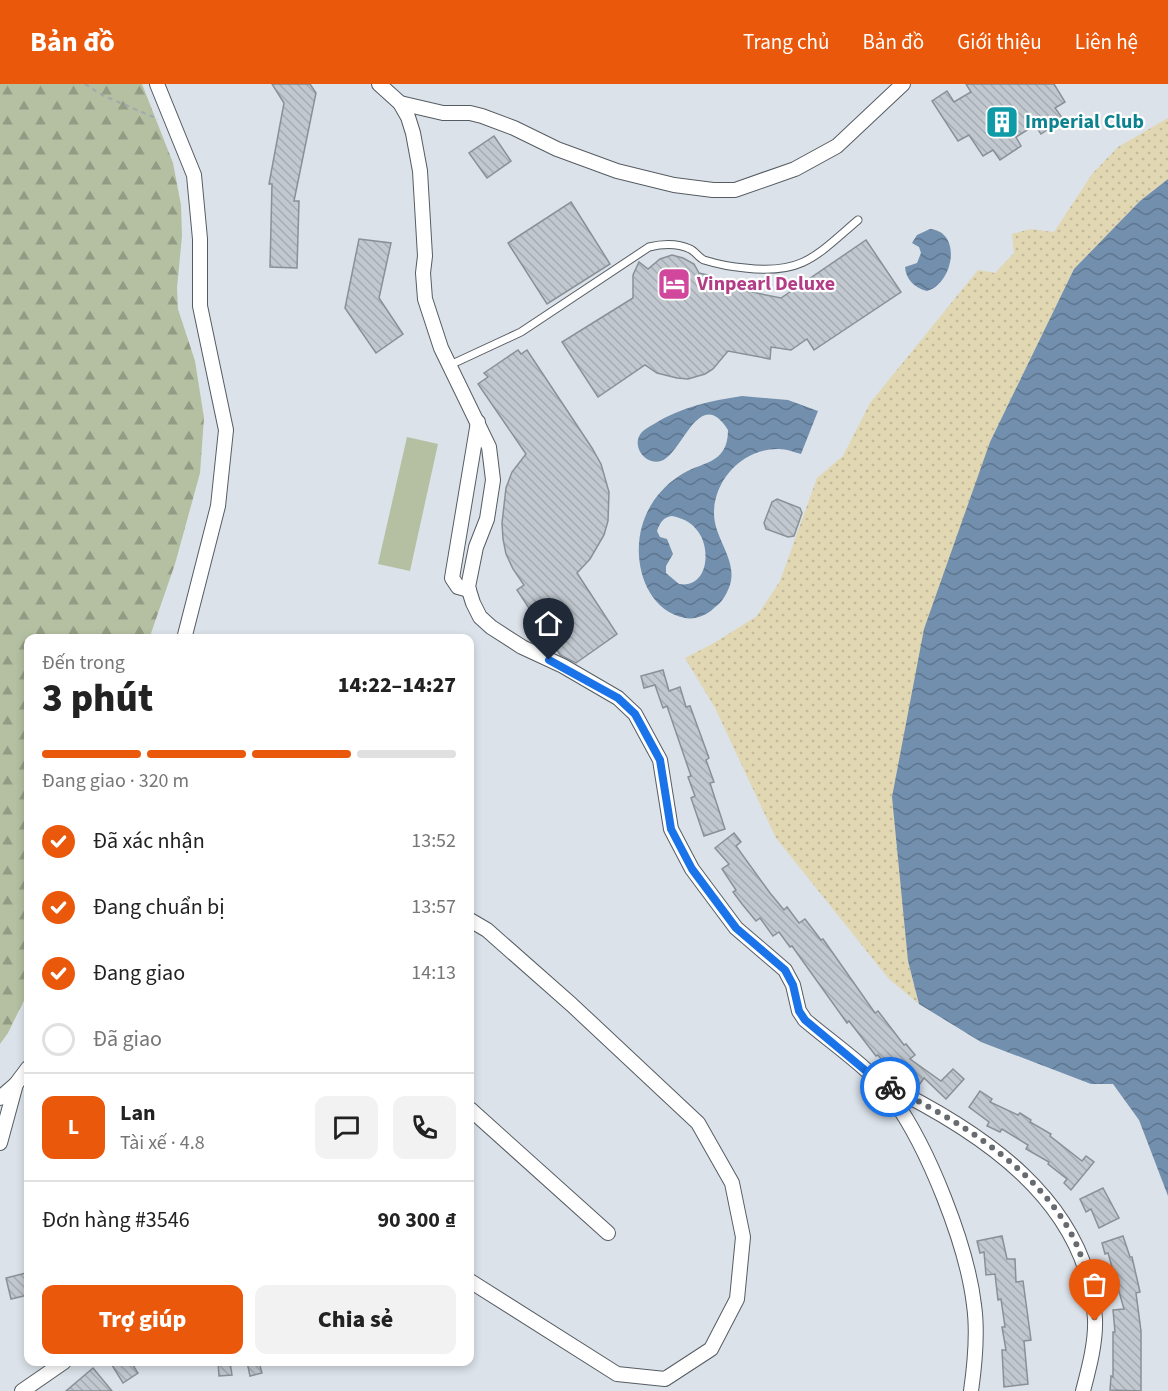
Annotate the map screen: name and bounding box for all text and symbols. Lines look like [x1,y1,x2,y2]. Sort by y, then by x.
text: Bản đồ [30,22,115,62]
text: Trang chủ [743,27,829,57]
text: Bản đồ [862,27,924,57]
text: Giới thiệu [957,27,1042,57]
text: Liên hệ [1075,27,1138,57]
building icon: Imperial Club [984,104,1020,140]
place label: Imperial Club [1025,108,1144,136]
hotel icon: Vinpearl Deluxe [656,266,692,302]
place label: Vinpearl Deluxe [696,270,835,298]
pin [523,598,574,660]
icon: home [532,607,565,640]
text: Đến trong [42,649,125,677]
text: 14:22–14:27 [338,669,456,701]
text: 3 phút [42,671,153,727]
text: Đang giao · 320 m [42,767,189,795]
icon: check [42,825,75,858]
text: Đã xác nhận [93,825,205,857]
text: 13:52 [411,827,456,855]
icon: check [42,891,75,924]
text: Đang chuẩn bị [93,891,225,923]
text: 13:57 [411,893,456,921]
icon: check [42,957,75,990]
text: Đang giao [93,957,185,989]
text: 14:13 [411,959,456,987]
text: Đã giao [93,1023,162,1055]
courier [860,1057,920,1117]
icon: bike [874,1071,907,1104]
button: chat [315,1096,378,1159]
button: phone [393,1096,456,1159]
text: Lan [120,1097,156,1129]
text: L [68,1111,79,1143]
text: Tài xế · 4.8 [120,1129,205,1157]
text: Đơn hàng #3546 [42,1204,190,1236]
text: 90 300 ₫ [378,1204,456,1236]
pin [1069,1259,1120,1321]
icon: bag [1078,1268,1111,1301]
button: Trợ giúp [42,1285,243,1354]
button: Chia sẻ [255,1285,456,1354]

